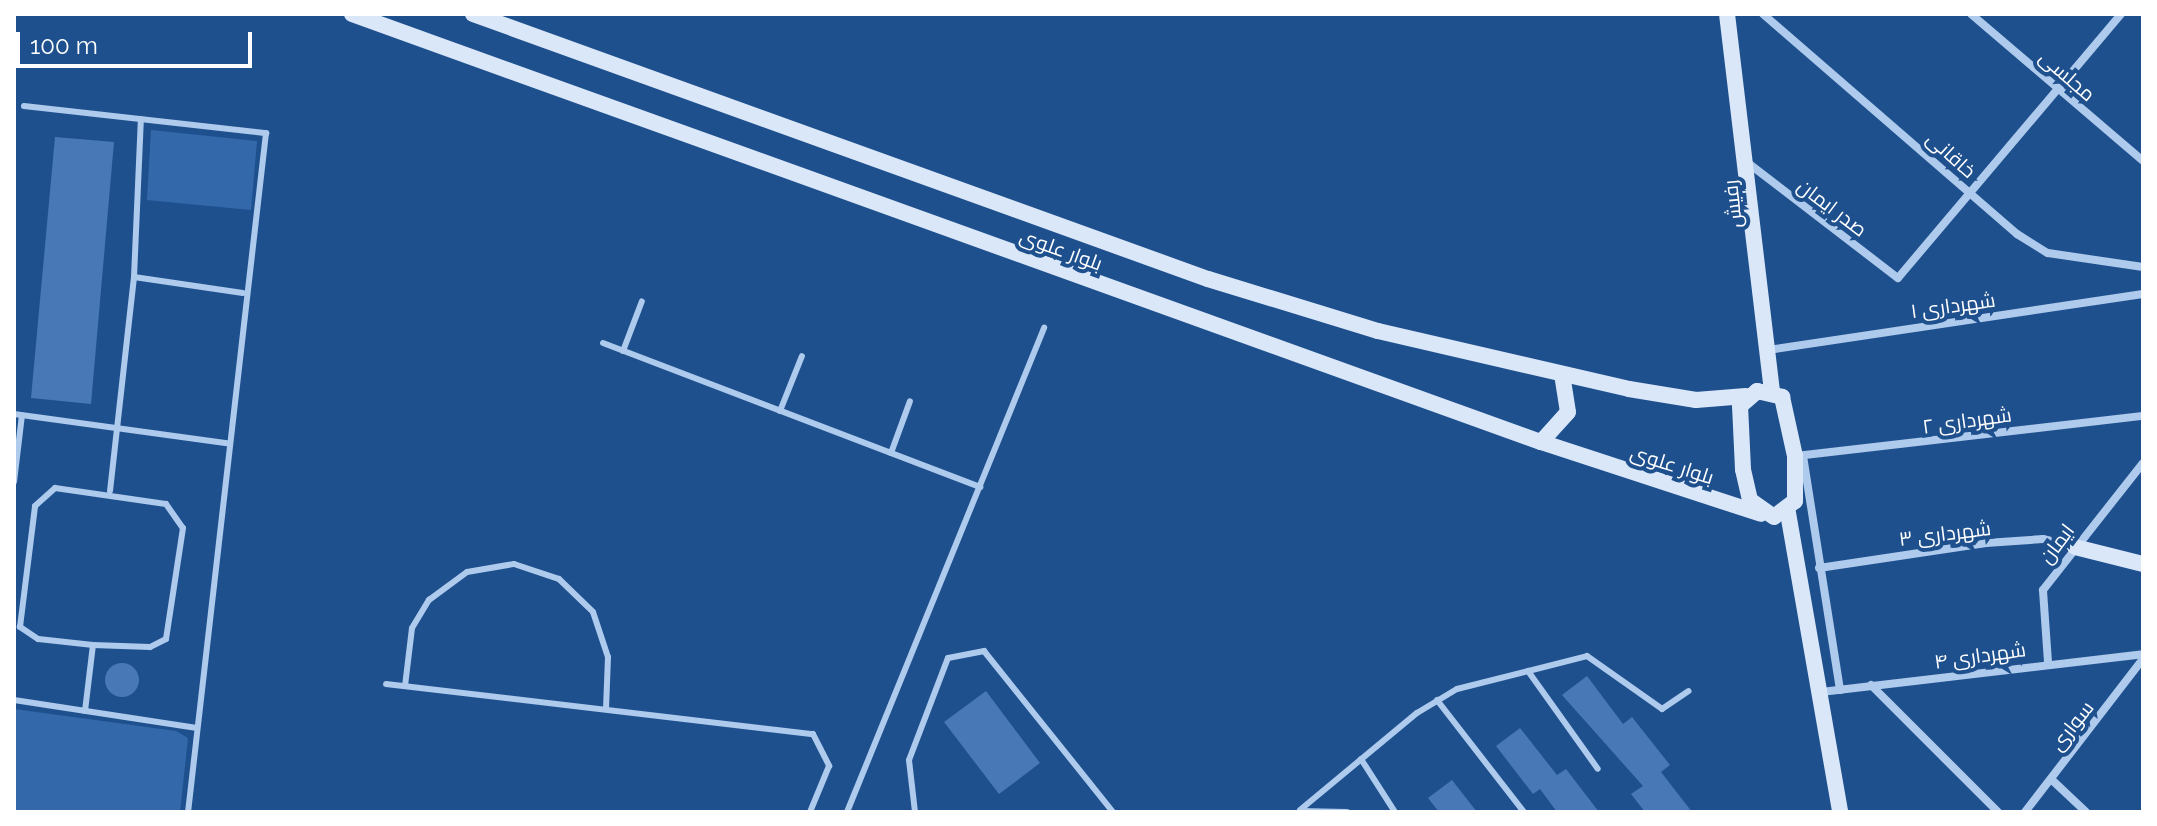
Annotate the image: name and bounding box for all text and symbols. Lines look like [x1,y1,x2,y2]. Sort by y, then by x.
scale bar [20,16,256,66]
text: 100 m [30,31,98,60]
street label: مجلسی [2034,45,2100,107]
street label: خاقانی [1921,127,1981,183]
street label: صدر ایمان [1792,174,1872,242]
street label: رفیش [1719,179,1747,229]
street label: بلوار علوی [1016,224,1106,276]
street label: شهرداری ۱ [1909,288,1997,324]
street label: شهرداری ۲ [1921,403,2013,439]
street label: بلوار علوی [1627,440,1717,490]
street label: شهرداری ۳ [1898,516,1992,552]
street label: ایمان [2034,519,2080,569]
street label: شهرداری ۴ [1933,638,2027,674]
street label: سواری [2045,696,2099,756]

